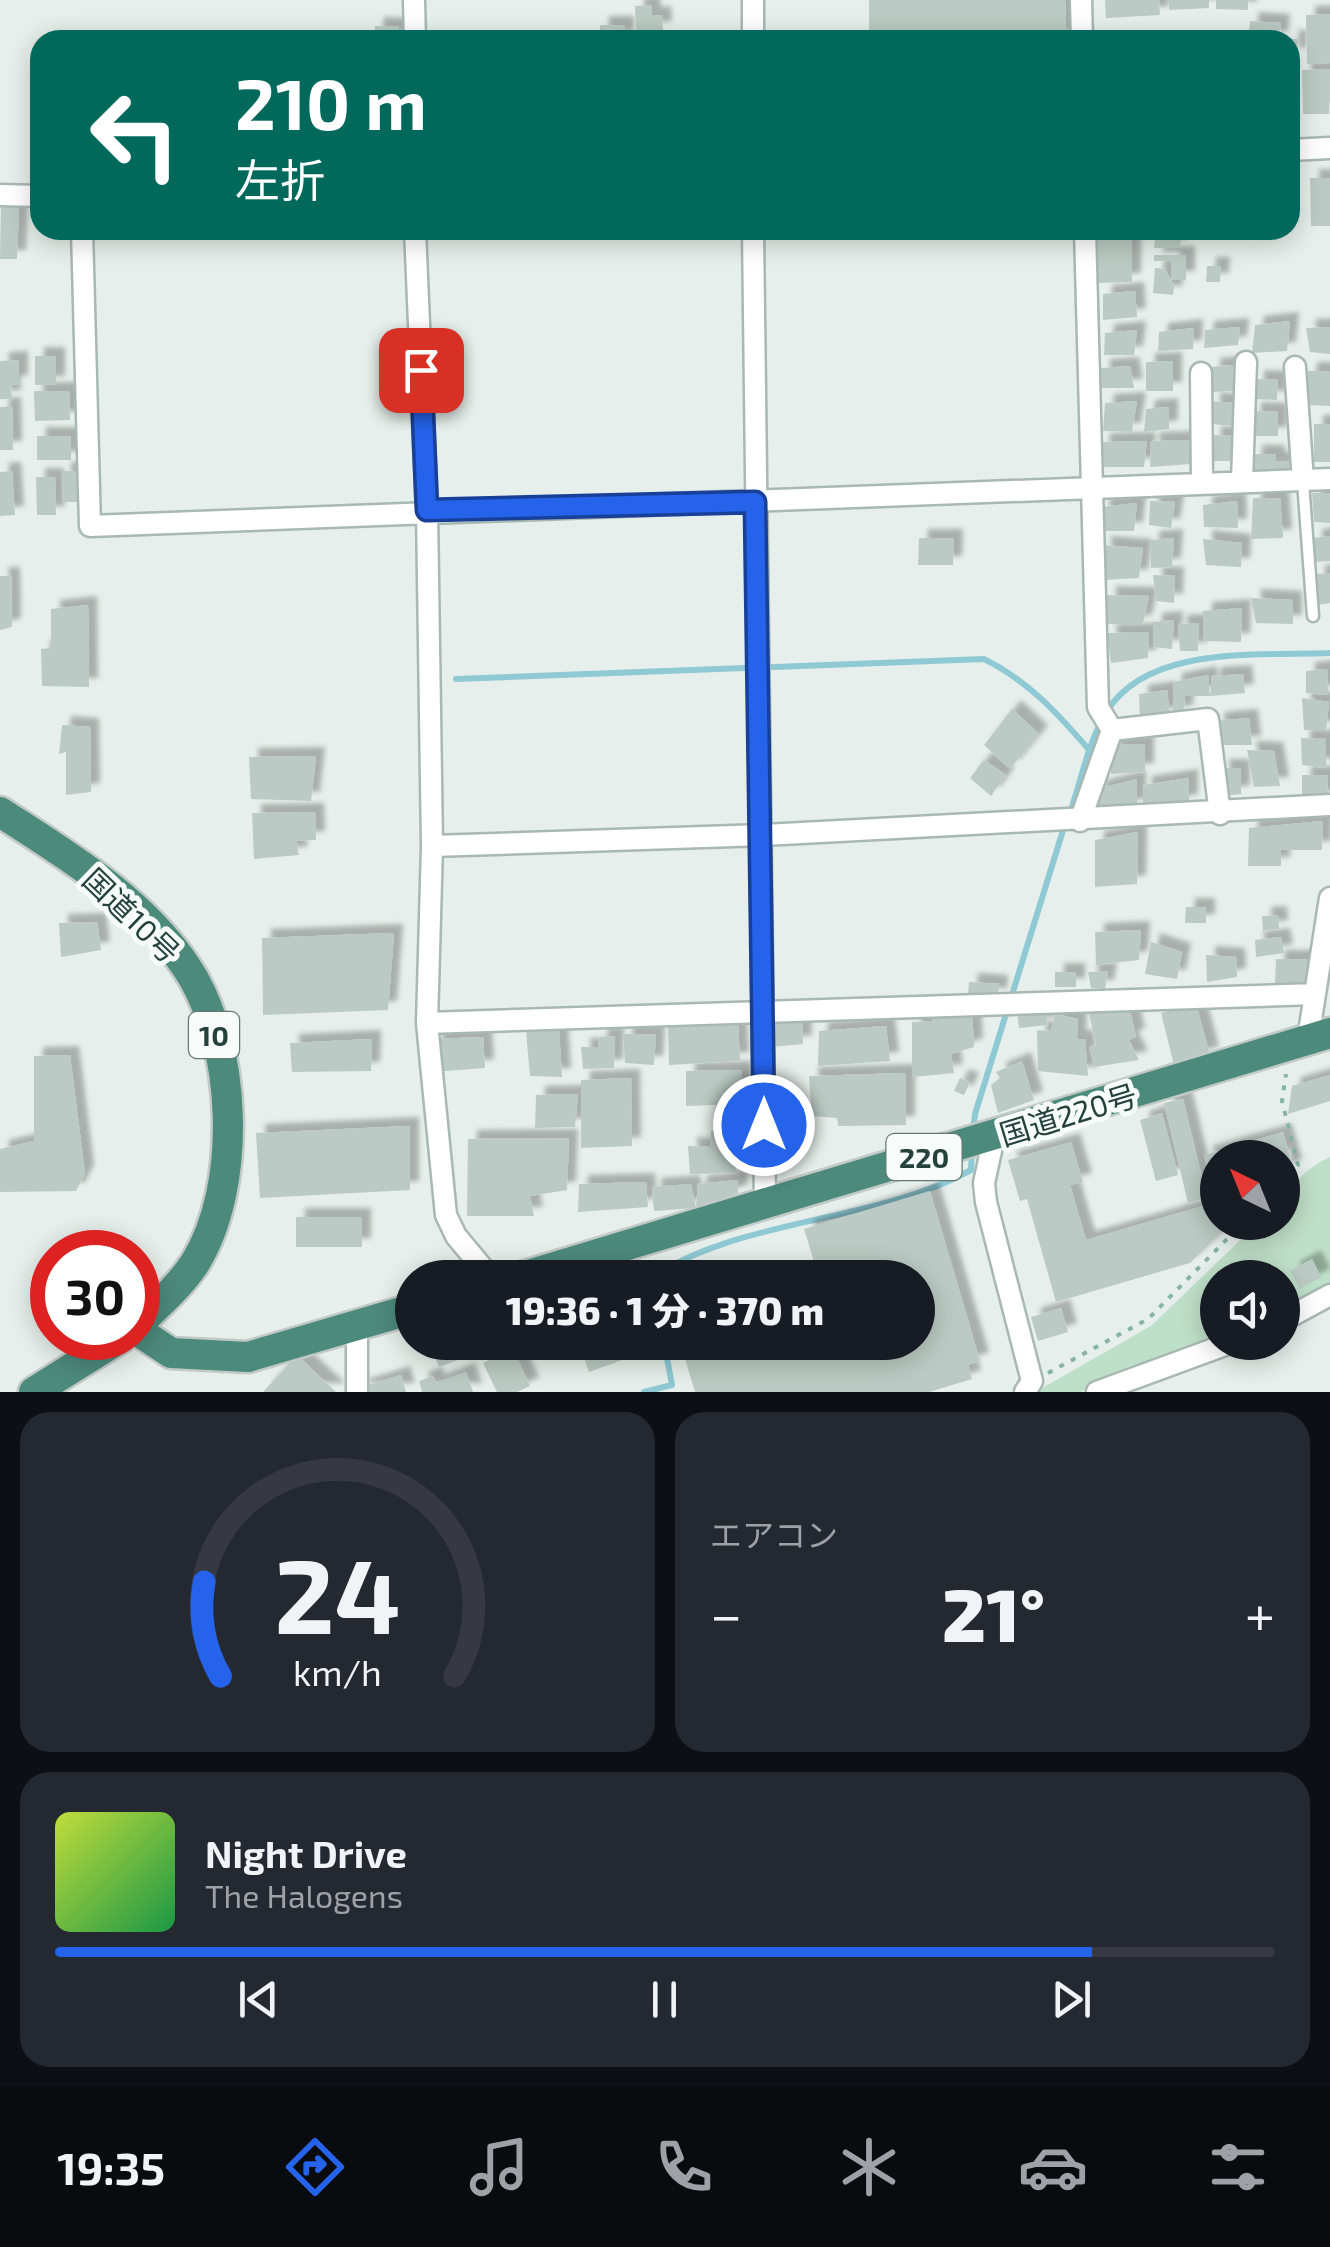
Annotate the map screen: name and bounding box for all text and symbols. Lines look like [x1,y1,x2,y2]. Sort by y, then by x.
text: 210 m [235,60,427,144]
icon: left [70,70,200,200]
text: 左折 [235,152,325,206]
pin [379,328,464,413]
icon: arrive [394,343,449,398]
street label: 国道10号 [76,860,188,970]
road number: 10 [189,1012,239,1058]
position arrow [712,1073,816,1177]
street label: 国道220号 [995,1076,1141,1152]
road number: 220 [886,1134,962,1180]
north arrow [1200,1140,1300,1240]
map controls [1200,1140,1300,1360]
speed limit sign: 30 [30,1230,160,1360]
button: sound [1200,1260,1300,1360]
text: 19:36 · 1 分 · 370 m [506,1287,824,1333]
text: エアコン [710,1515,838,1553]
text: 24 [274,1530,401,1655]
text: 21° [942,1567,1045,1657]
text: − [710,1580,742,1646]
text: + [1245,1580,1275,1646]
text: km/h [293,1650,382,1693]
text: Night Drive [205,1830,407,1876]
text: The Halogens [205,1876,403,1914]
icon: previous [231,1972,286,2027]
icon: pause [637,1972,692,2027]
icon: next [1044,1972,1099,2027]
icon: directions [280,2132,350,2202]
icon: music [464,2132,534,2202]
icon: phone [649,2132,719,2202]
icon: climate [834,2132,904,2202]
icon: car [1018,2132,1088,2202]
icon: filters [1203,2132,1273,2202]
text: 19:35 [57,2140,165,2194]

